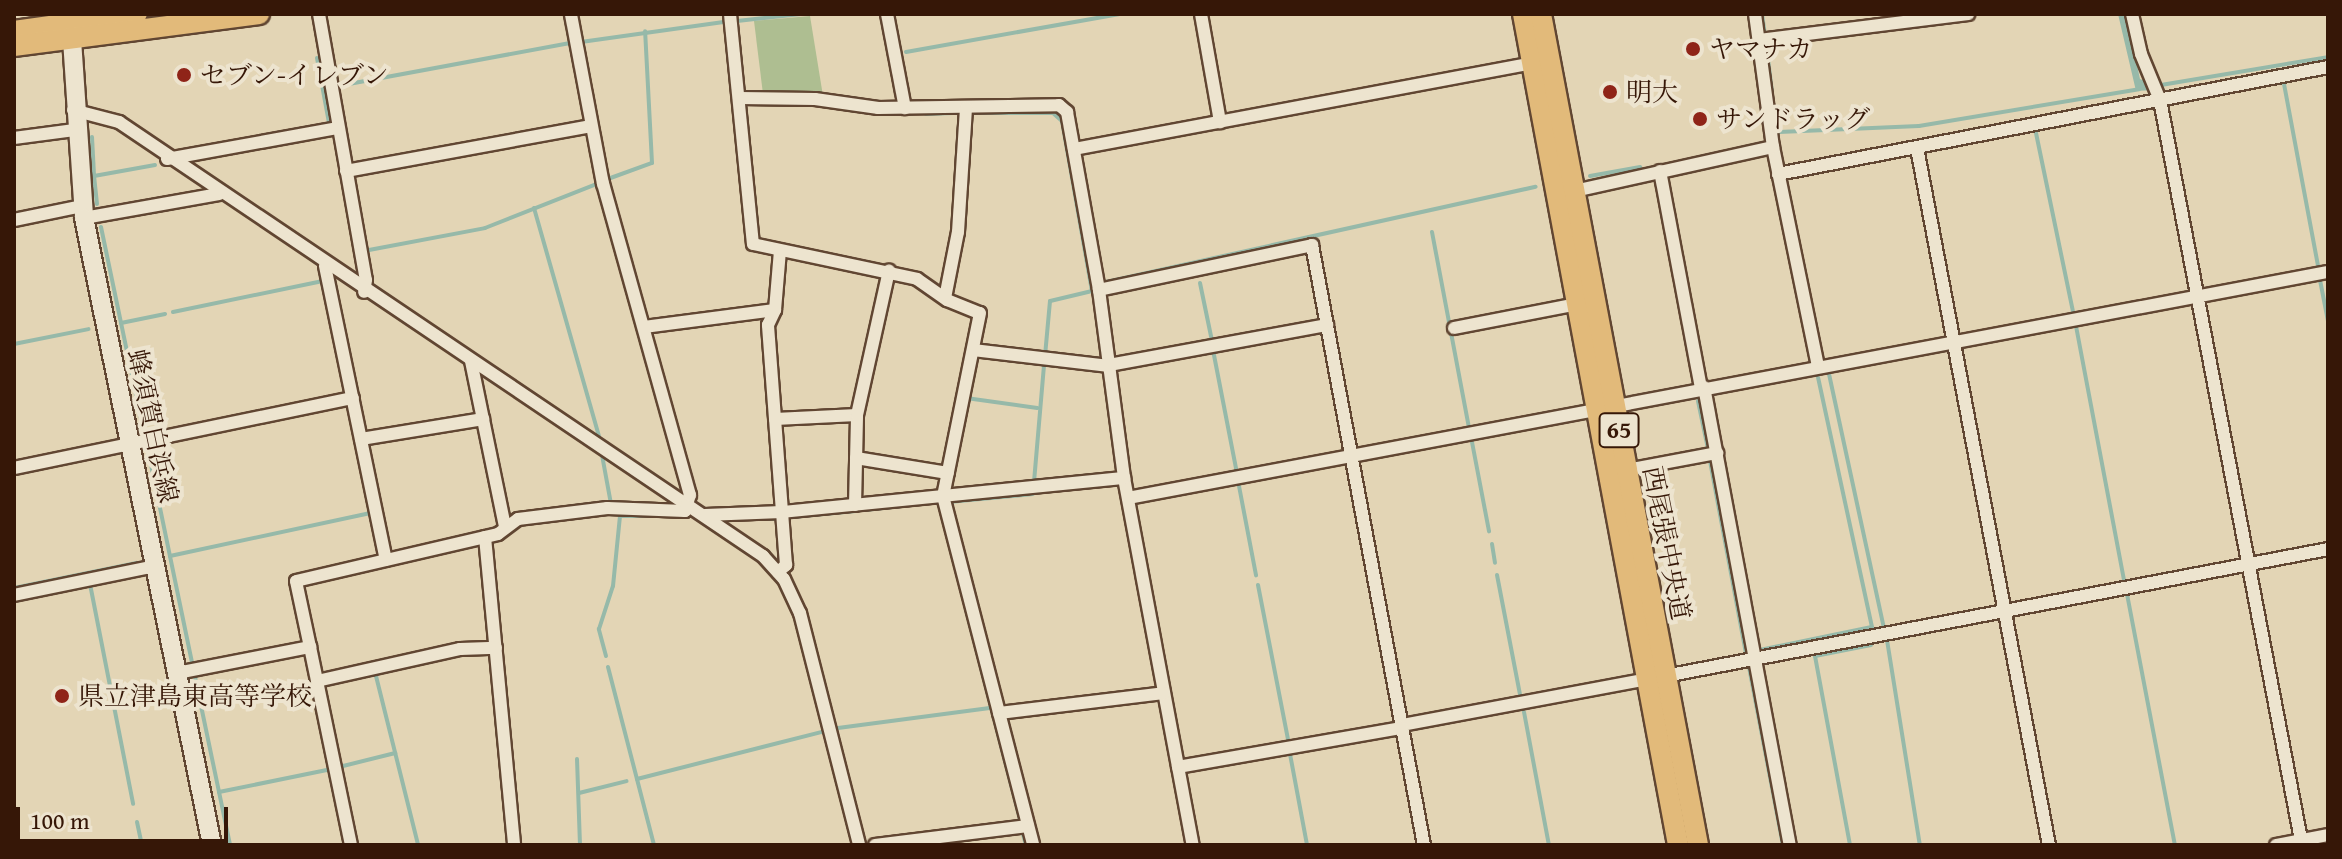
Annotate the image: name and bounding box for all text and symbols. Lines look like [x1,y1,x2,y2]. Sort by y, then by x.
place label: ヤマナカ [1709,33,1813,65]
marker: ヤマナカ [1684,40,1702,58]
place label: セブン-イレブン [200,59,391,91]
marker: セブン-イレブン [175,66,193,84]
place label: 明大 [1626,76,1678,108]
marker: 明大 [1601,83,1619,101]
place label: サンドラッグ [1716,103,1872,135]
marker: サンドラッグ [1691,110,1709,128]
street label: 蜂須賀白浜線 [122,346,184,506]
road number: 65 [1597,410,1641,450]
street label: 西尾張中央道 [1637,463,1697,623]
place label: 県立津島東高等学校 [78,680,312,712]
marker: 県立津島東高等学校 [53,687,71,705]
scale bar [20,791,232,841]
text: 100 m [30,803,90,838]

